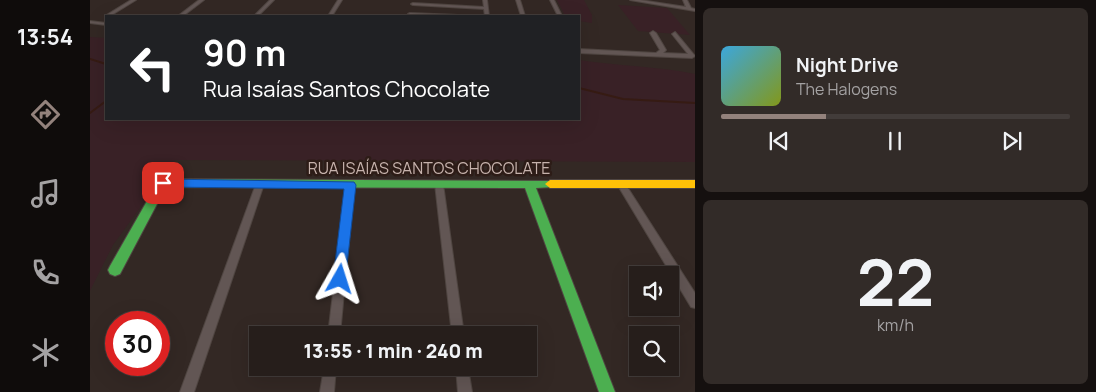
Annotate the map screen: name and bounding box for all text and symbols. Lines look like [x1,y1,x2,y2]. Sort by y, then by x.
text: 13:54 [17,22,73,52]
text: 90 m [203,29,286,77]
icon: left [120,35,185,100]
text: Night Drive [796,52,898,78]
text: Rua Isaías Santos Chocolate [203,74,490,104]
text: The Halogens [796,78,897,100]
icon: directions [28,97,63,132]
icon: previous [765,127,793,155]
icon: pause [881,127,909,155]
icon: next [998,127,1026,155]
street label: RUA ISAÍAS SANTOS CHOCOLATE [308,157,550,179]
pin [142,162,184,204]
icon: arrive [149,169,177,197]
icon: music [28,176,63,211]
text: 22 [857,237,934,326]
position arrow [313,252,365,304]
icon: phone [28,255,63,290]
map controls [629,266,679,376]
button: sound [629,266,679,316]
speed limit sign: 30 [105,311,170,376]
text: km/h [877,314,914,336]
button: search [629,326,679,376]
icon: climate [28,335,63,370]
text: 13:55 · 1 min · 240 m [303,338,483,364]

